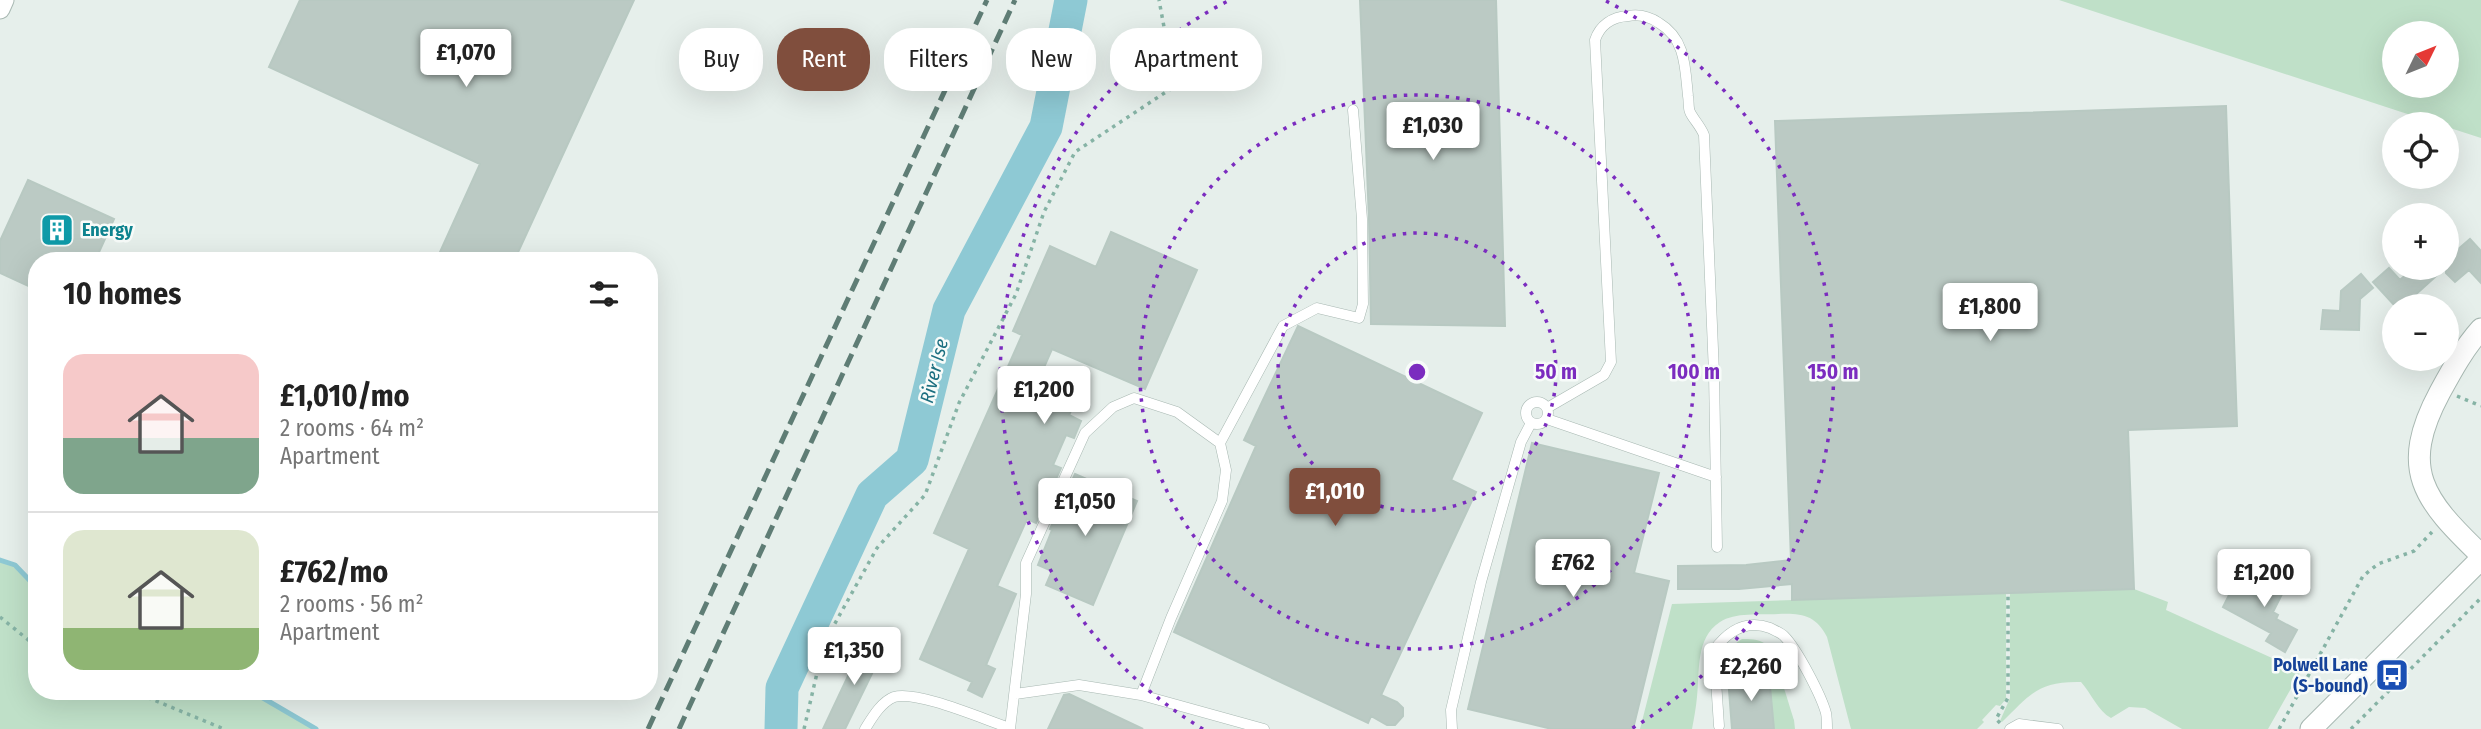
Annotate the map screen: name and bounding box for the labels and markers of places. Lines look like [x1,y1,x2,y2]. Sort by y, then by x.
pin: £1,070 [409,29,523,89]
pin: £1,030 [1376,102,1490,162]
building icon: Energy [38,211,76,249]
place label: Energy [82,219,133,241]
pin: £1,800 [1933,284,2047,343]
centre of rings [1405,360,1429,384]
pin: £1,200 [987,366,1101,426]
pin: £1,010 [1278,468,1392,528]
pin: £1,050 [1028,478,1142,538]
pin: £762 [1532,540,1614,599]
pin: £1,200 [2207,550,2321,609]
pin: £1,350 [797,628,911,687]
pin: £2,260 [1694,644,1808,703]
place label: Polwell Lane (S-bound) [2273,654,2369,697]
bus stop icon: Polwell Lane (S-bound) [2373,656,2411,694]

